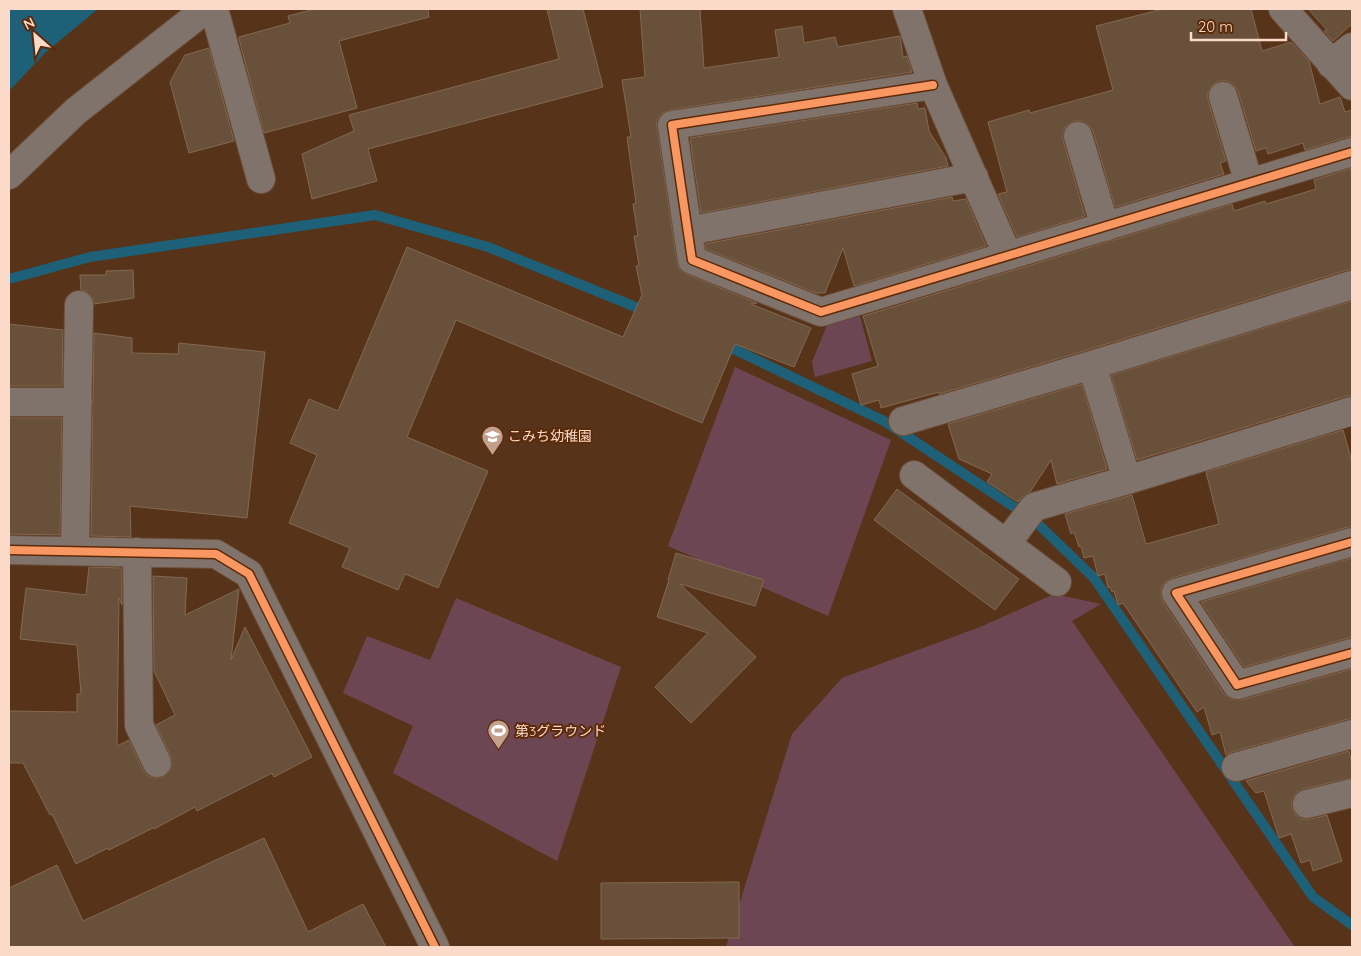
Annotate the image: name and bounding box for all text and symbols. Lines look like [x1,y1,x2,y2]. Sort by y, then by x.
north arrow [10,10,60,60]
scale bar [1191,10,1286,42]
text: N [20,13,38,34]
text: 20 m [1198,17,1233,36]
school or university icon: こみち幼稚園 [480,424,504,455]
place label: こみち幼稚園 [508,427,592,445]
sports icon: 第3グラウンド [487,719,511,750]
place label: 第3グラウンド [515,722,606,740]

